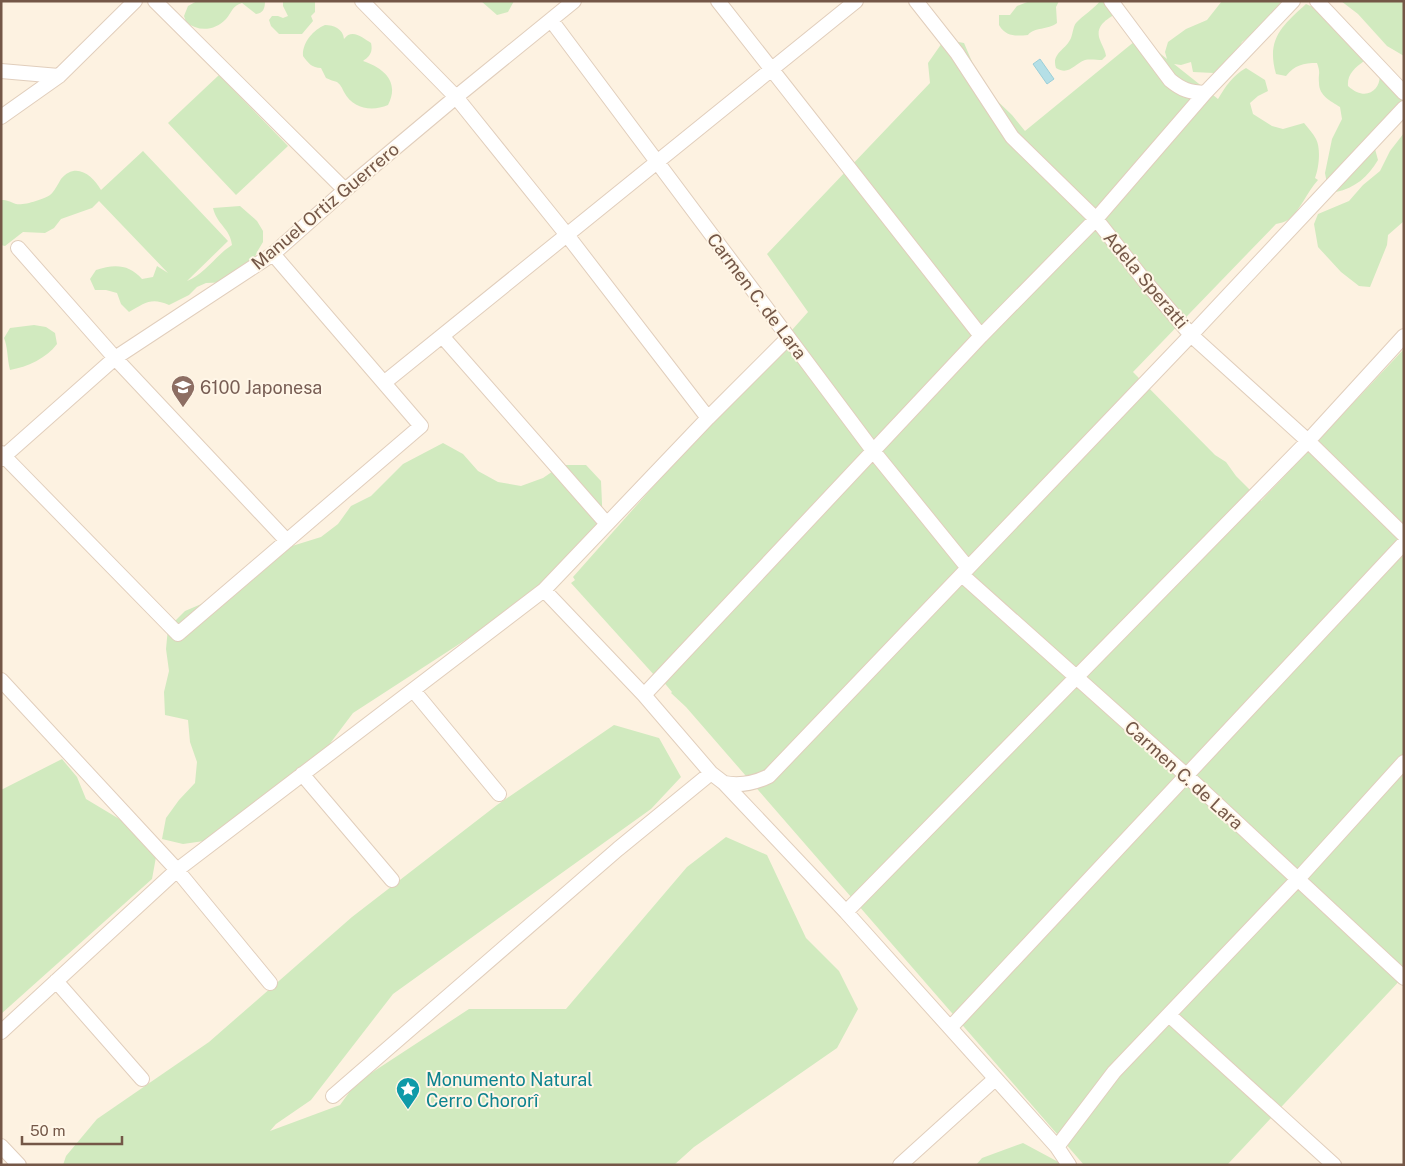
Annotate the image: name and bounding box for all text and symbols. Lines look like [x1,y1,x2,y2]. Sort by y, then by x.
street label: Manuel Ortiz Guerrero [247,138,403,274]
street label: Adela Speratti [1099,227,1193,333]
street label: Carmen C. de Lara [703,229,811,363]
school or university icon: 6100 Japonesa [170,374,196,408]
place label: 6100 Japonesa [200,377,322,398]
street label: Carmen C. de Lara [1120,716,1248,834]
place label: Monumento Natural Cerro Chororî [426,1069,593,1111]
place icon: Monumento Natural Cerro Chororî [395,1076,421,1110]
scale bar [22,1114,122,1146]
text: 50 m [30,1122,65,1139]

